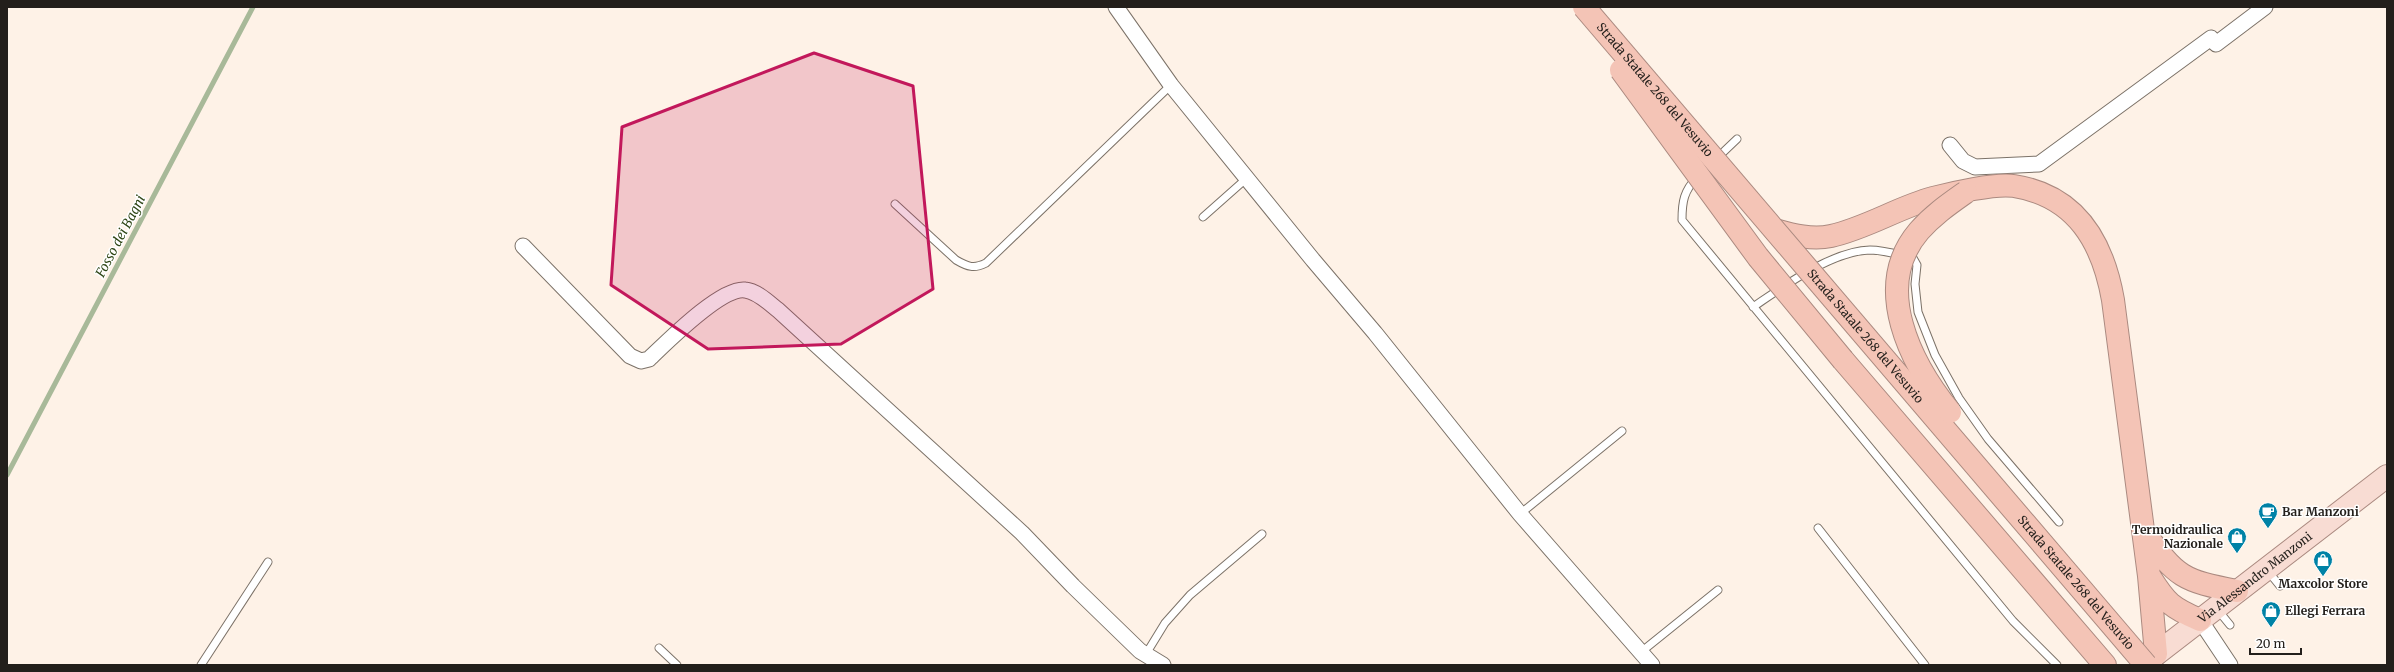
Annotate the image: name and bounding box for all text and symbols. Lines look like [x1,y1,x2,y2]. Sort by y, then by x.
street label: Strada Statale 268 del Vesuvio [1594,20,1717,160]
water label: Fosso dei Bagni [91,192,149,281]
street label: Strada Statale 268 del Vesuvio [1804,266,1927,406]
cafe icon: Bar Manzoni [2257,501,2279,529]
place label: Bar Manzoni [2282,504,2359,519]
street label: Strada Statale 268 del Vesuvio [2015,512,2137,652]
place label: Termoidraulica Nazionale [2132,522,2224,551]
shop icon: Termoidraulica Nazionale [2226,526,2248,554]
street label: Via Alessandro Manzoni [2194,528,2315,627]
shop icon: Maxcolor Store [2312,549,2334,577]
place label: Maxcolor Store [2278,576,2368,591]
shop icon: Ellegi Ferrara [2260,600,2282,628]
place label: Ellegi Ferrara [2285,603,2365,618]
scale bar [2250,630,2301,656]
text: 20 m [2256,636,2285,651]

